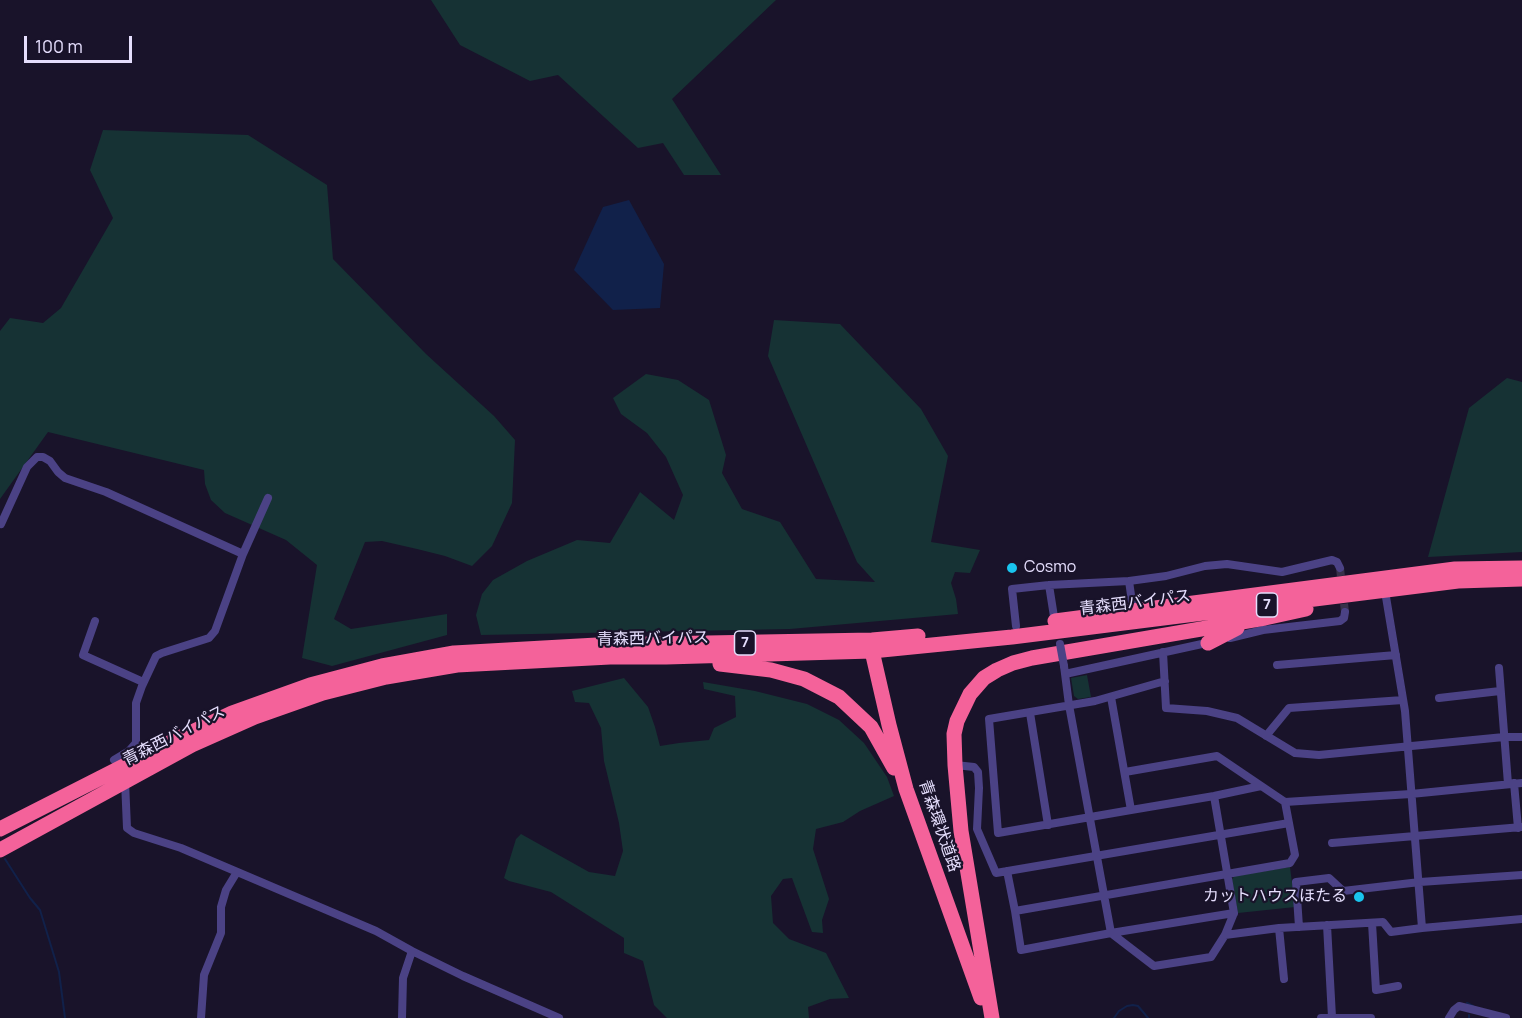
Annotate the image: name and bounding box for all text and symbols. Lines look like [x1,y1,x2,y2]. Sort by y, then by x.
scale bar [27,24,135,62]
text: 100 m [35,34,83,58]
place label: Cosmo [1024,558,1076,578]
marker: Cosmo [1005,561,1019,575]
street label: 青森西バイパス [1078,587,1192,619]
road number: 7 [1256,593,1278,617]
street label: 青森西バイパス [597,628,709,650]
road number: 7 [734,631,756,655]
street label: 青森西バイパス [120,702,228,770]
street label: 青森環状道路 [914,777,964,875]
place label: カットハウスほたる [1203,887,1347,907]
marker: カットハウスほたる [1352,890,1366,904]

